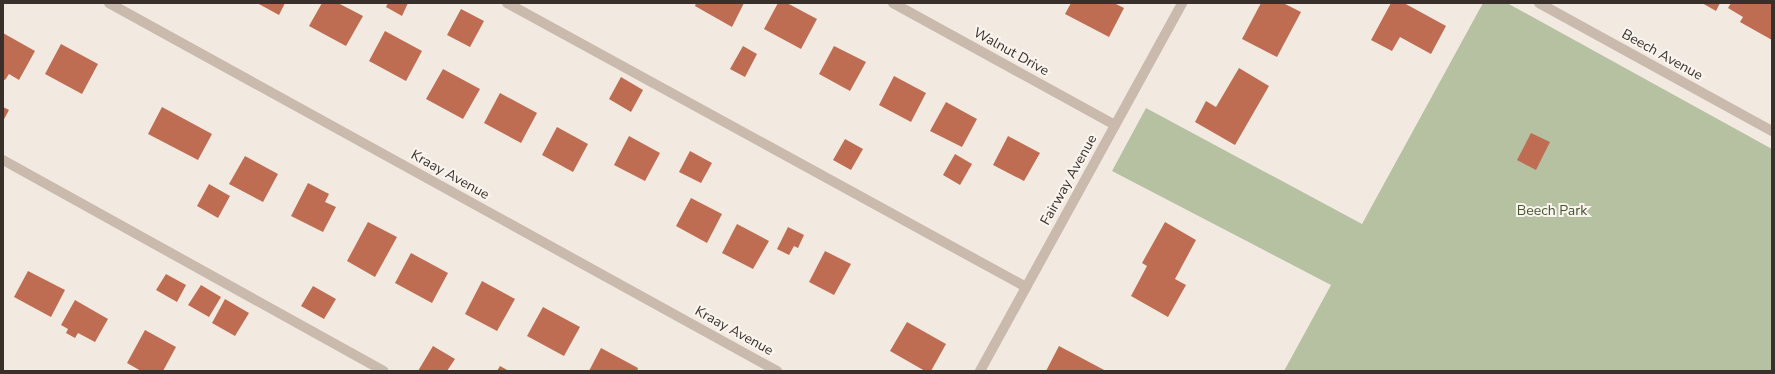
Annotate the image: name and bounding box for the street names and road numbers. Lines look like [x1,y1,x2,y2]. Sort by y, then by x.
street label: Walnut Drive [970,24,1052,80]
street label: Beech Avenue [1619,26,1705,84]
street label: Fairway Avenue [1037,132,1101,228]
street label: Kraay Avenue [408,147,492,203]
street label: Kraay Avenue [692,303,776,359]

